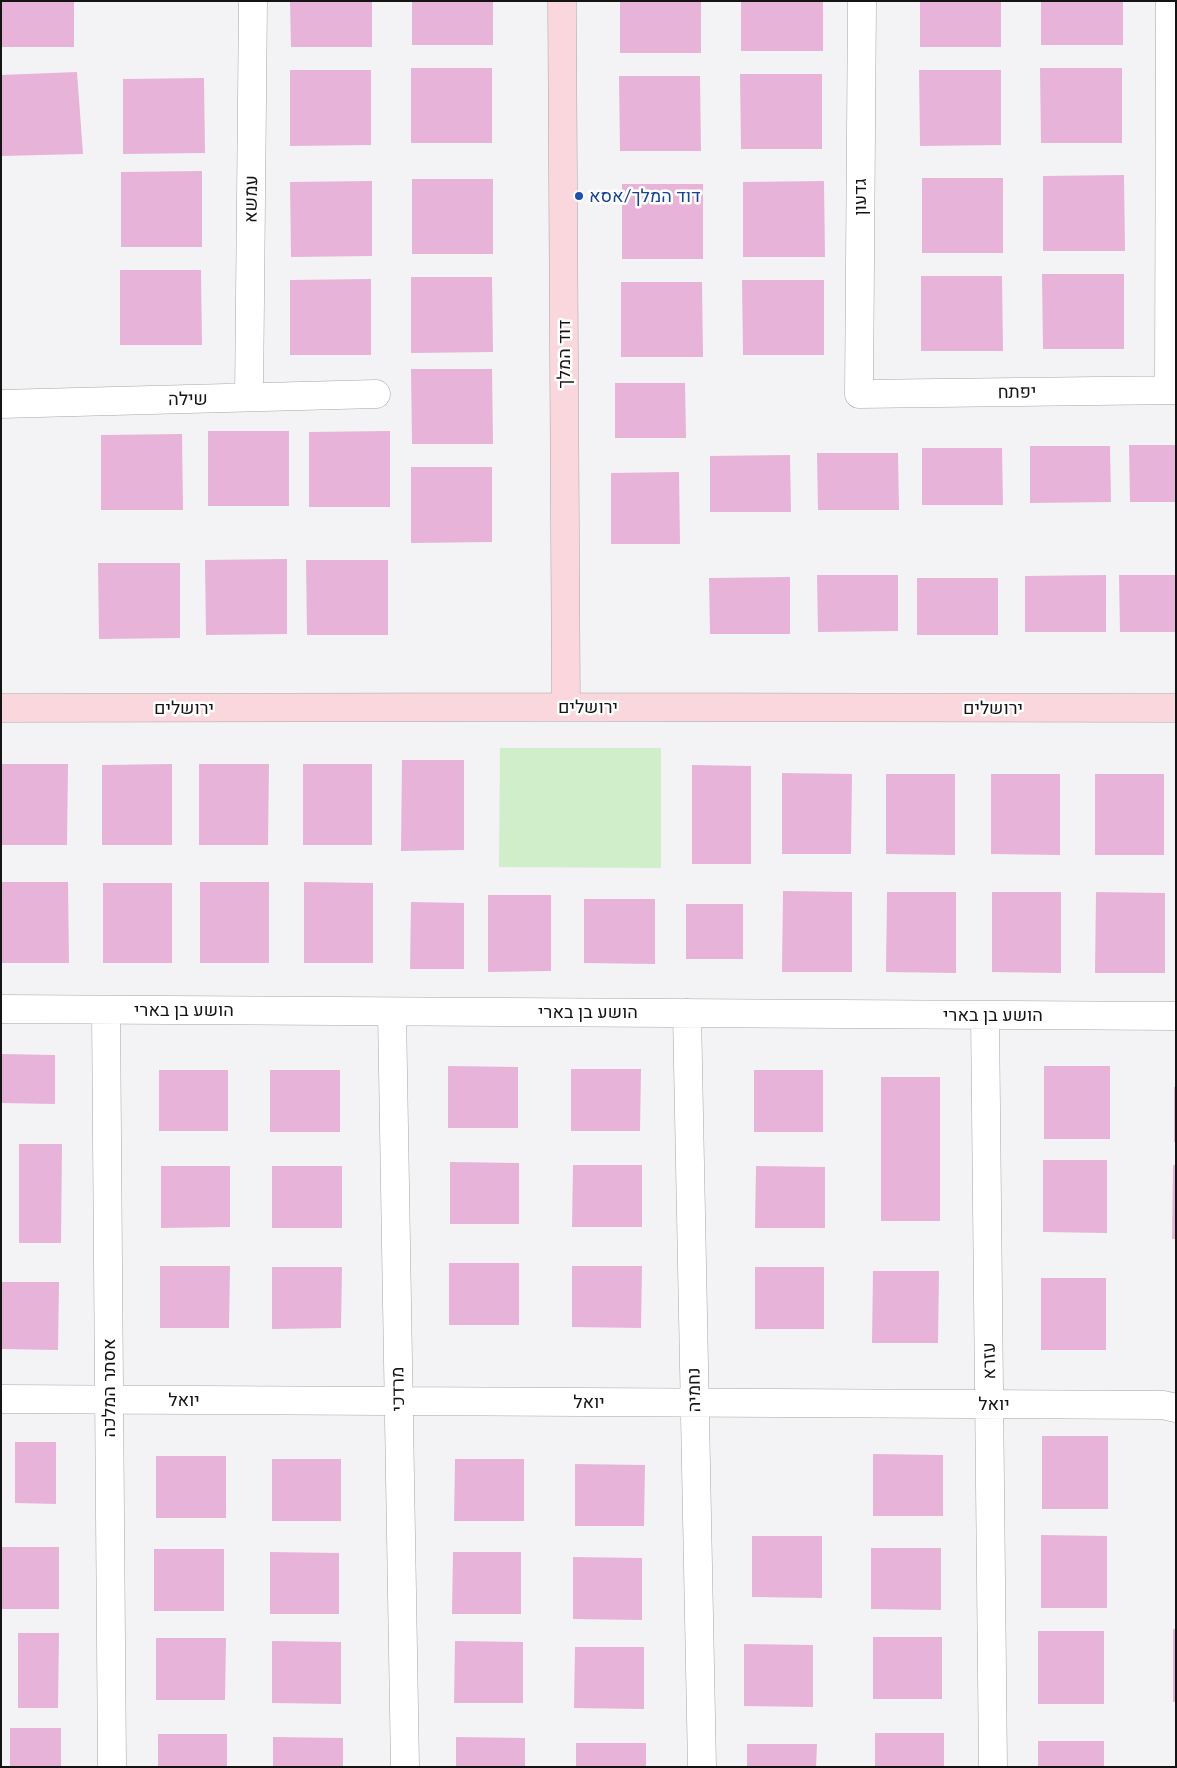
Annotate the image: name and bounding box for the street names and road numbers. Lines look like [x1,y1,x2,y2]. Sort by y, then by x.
street label: עמשא [240,175,262,223]
street label: גדעון [849,178,871,216]
street label: דוד המלך [553,320,575,388]
street label: יפתח [997,381,1037,403]
street label: שילה [168,388,208,410]
street label: ירושלים [558,696,618,718]
street label: ירושלים [154,697,214,719]
street label: ירושלים [963,697,1023,719]
street label: הושע בן בארי [134,999,234,1021]
street label: הושע בן בארי [538,1001,638,1023]
street label: הושע בן בארי [943,1004,1043,1026]
street label: אסתר המלכה [98,1338,120,1438]
street label: עזרא [978,1342,1000,1380]
street label: מרדכי [387,1366,409,1412]
street label: נחמיה [683,1367,705,1413]
street label: יואל [168,1389,200,1411]
street label: יואל [573,1391,605,1413]
street label: יואל [978,1393,1010,1415]

